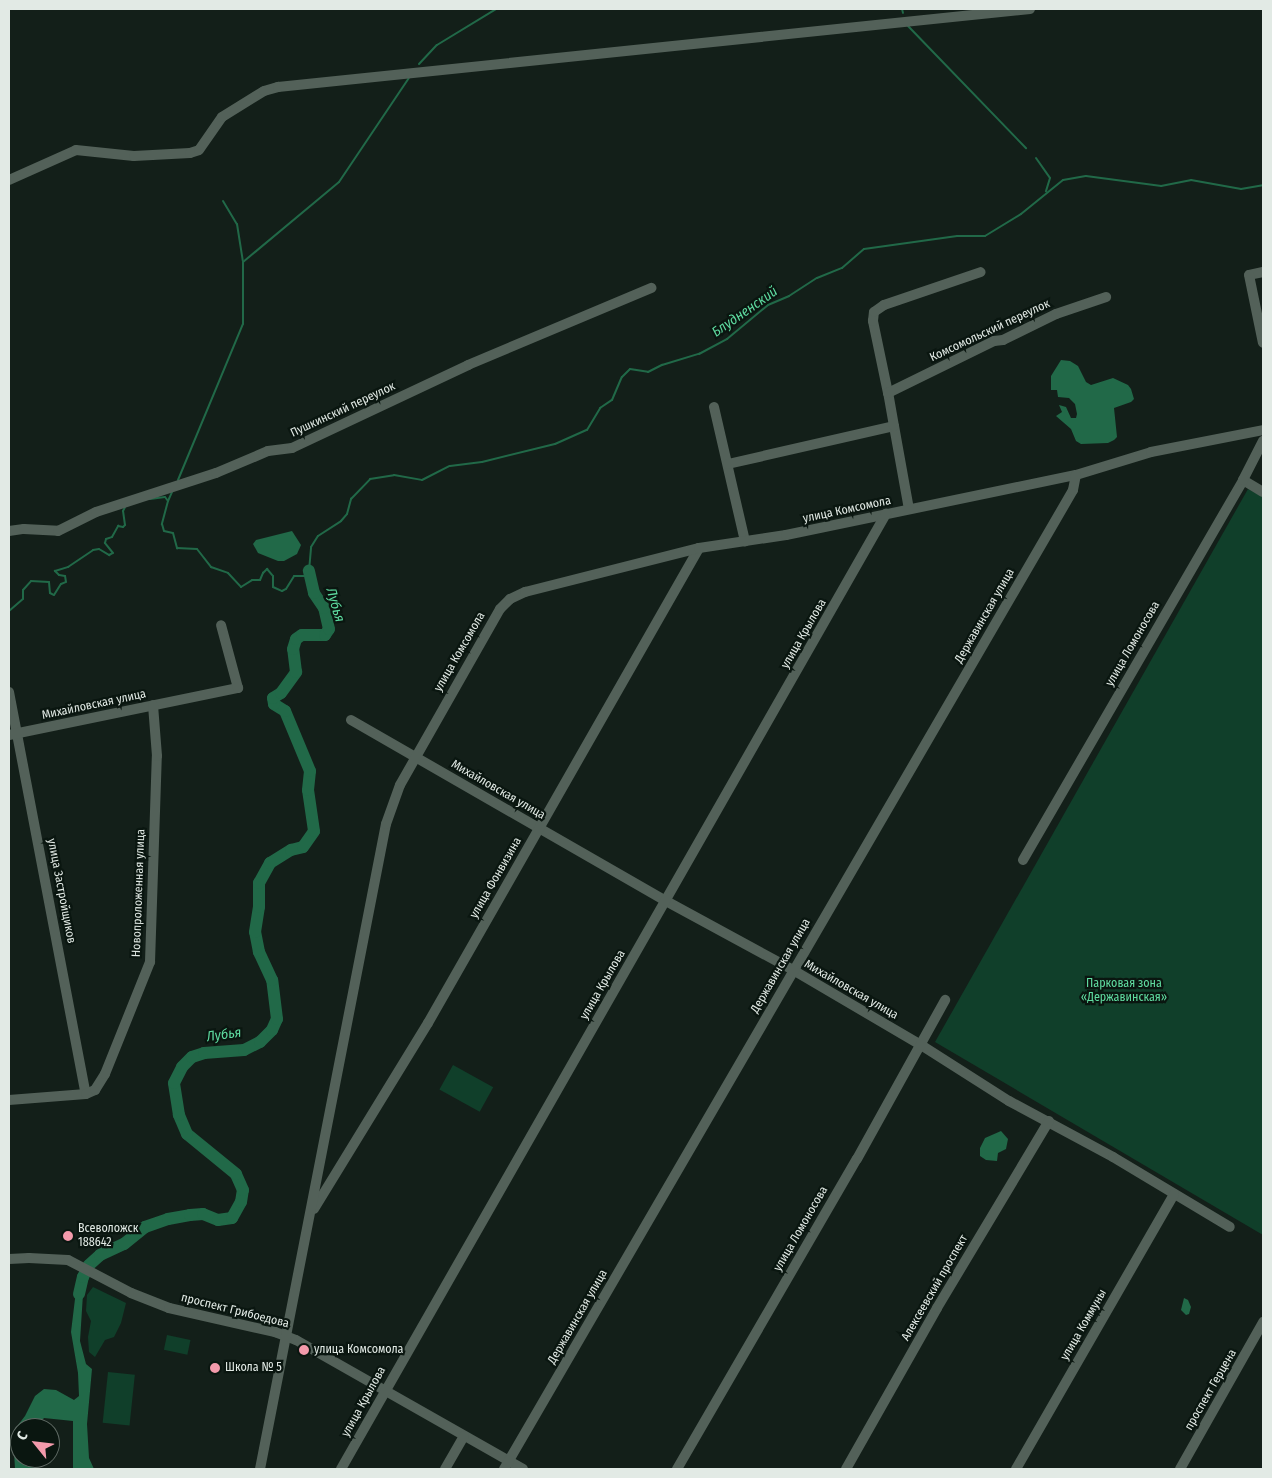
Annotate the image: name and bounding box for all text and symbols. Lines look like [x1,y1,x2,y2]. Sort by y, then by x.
water label: Блудненский [709,283,781,341]
street label: Комсомольский переулок [928,297,1052,365]
street label: Пушкинский переулок [288,379,398,441]
street label: улица Комсомола [802,494,892,526]
street label: Державинская улица [952,566,1018,666]
water label: Лубья [322,586,348,624]
street label: улица Крылова [778,597,830,671]
street label: улица Ломоносова [1103,599,1163,689]
street label: улица Комсомола [431,610,489,694]
street label: Михайловская улица [41,687,147,723]
street label: Михайловская улица [448,757,548,823]
street label: Новопроложенная улица [130,829,148,957]
street label: улица Фонвизина [467,835,525,921]
street label: улица Застройщиков [44,837,78,945]
street label: Державинская улица [748,916,814,1016]
street label: улица Крылова [577,948,629,1022]
street label: Михайловская улица [801,957,901,1023]
park label: Парковая зона «Державинская» [1081,977,1167,1005]
water label: Лубья [205,1024,243,1046]
street label: улица Ломоносова [771,1184,831,1274]
place label: Всеволожск 188642 [78,1222,138,1250]
marker: Всеволожск 188642 [62,1230,74,1242]
street label: Алексеевский проспект [899,1232,971,1344]
street label: Державинская улица [545,1267,611,1367]
street label: улица Коммуны [1058,1287,1110,1363]
street label: проспект Грибоедова [180,1291,290,1331]
place label: улица Комсомола [314,1343,403,1357]
marker: улица Комсомола [298,1344,310,1356]
street label: проспект Герцена [1182,1347,1240,1433]
place label: Школа № 5 [225,1361,282,1375]
marker: Школа № 5 [209,1362,221,1374]
street label: улица Крылова [339,1364,389,1440]
north arrow [10,1418,60,1468]
text: С [13,1429,32,1443]

